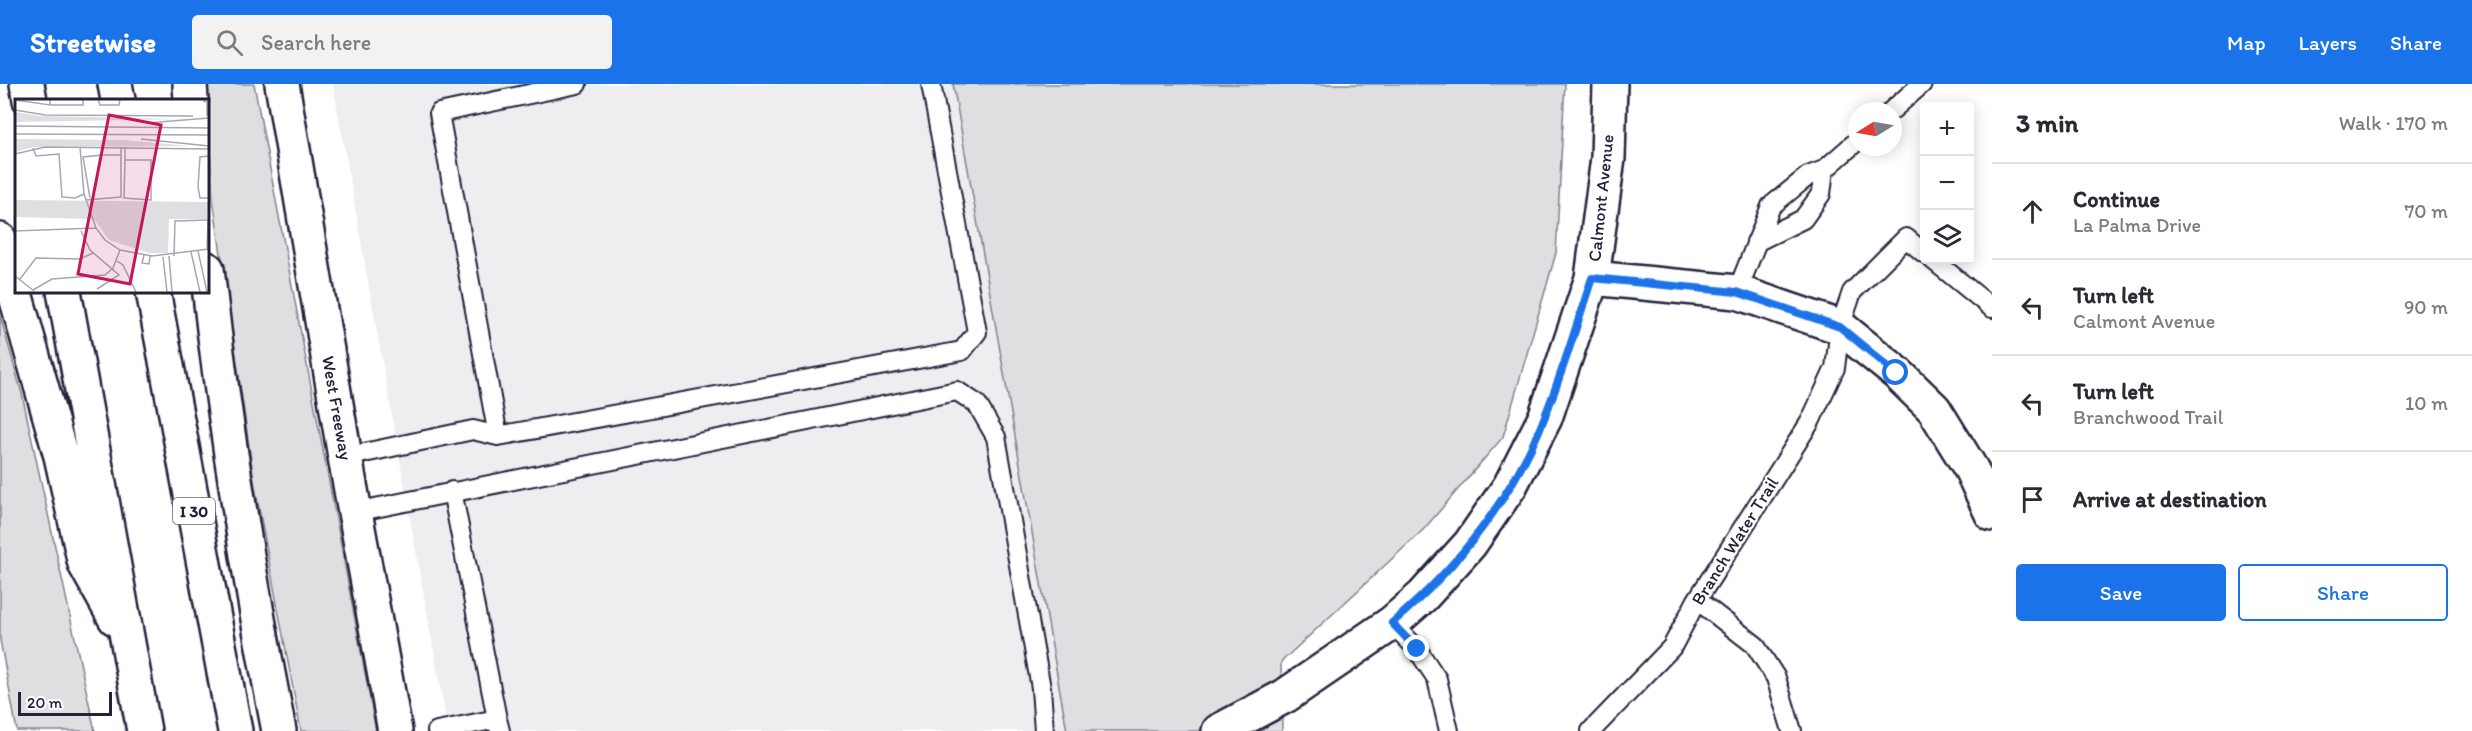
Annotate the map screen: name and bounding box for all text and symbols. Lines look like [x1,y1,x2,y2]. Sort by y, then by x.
search box [192,15,612,69]
text: Streetwise [30,25,156,59]
icon: search [213,26,246,59]
text: Search here [261,29,371,56]
text: Map [2227,30,2266,55]
text: Layers [2299,30,2357,55]
text: Share [2390,30,2442,55]
inset map [15,99,208,292]
north arrow [1848,102,1902,156]
map controls [1920,102,1974,264]
button: + [1920,102,1974,156]
text: 3 min [2016,107,2078,139]
text: Walk · 170 m [2339,111,2448,135]
street label: Calmont Avenue [1583,133,1619,263]
button: − [1920,156,1974,210]
text: Continue [2073,186,2160,213]
icon: ahead [2016,195,2049,228]
text: 70 m [2404,199,2448,223]
button: layers [1920,210,1974,264]
text: La Palma Drive [2073,213,2201,237]
text: Turn left [2073,282,2154,309]
icon: left [2016,291,2049,324]
text: 90 m [2404,295,2448,319]
text: Calmont Avenue [2073,309,2215,333]
street label: West Freeway [317,354,357,463]
route start [1882,359,1908,385]
text: Turn left [2073,378,2154,405]
icon: left [2016,387,2049,420]
text: 10 m [2405,391,2448,415]
text: Branchwood Trail [2073,405,2223,429]
street label: Branch Water Trail [1687,473,1783,609]
icon: arrive [2016,483,2049,516]
text: Arrive at destination [2073,486,2267,513]
road number: I 30 [173,498,215,524]
button: Save [2016,564,2226,621]
button: Share [2238,564,2448,621]
route end [1403,635,1429,661]
scale bar [18,689,112,716]
text: 20 m [27,693,62,712]

